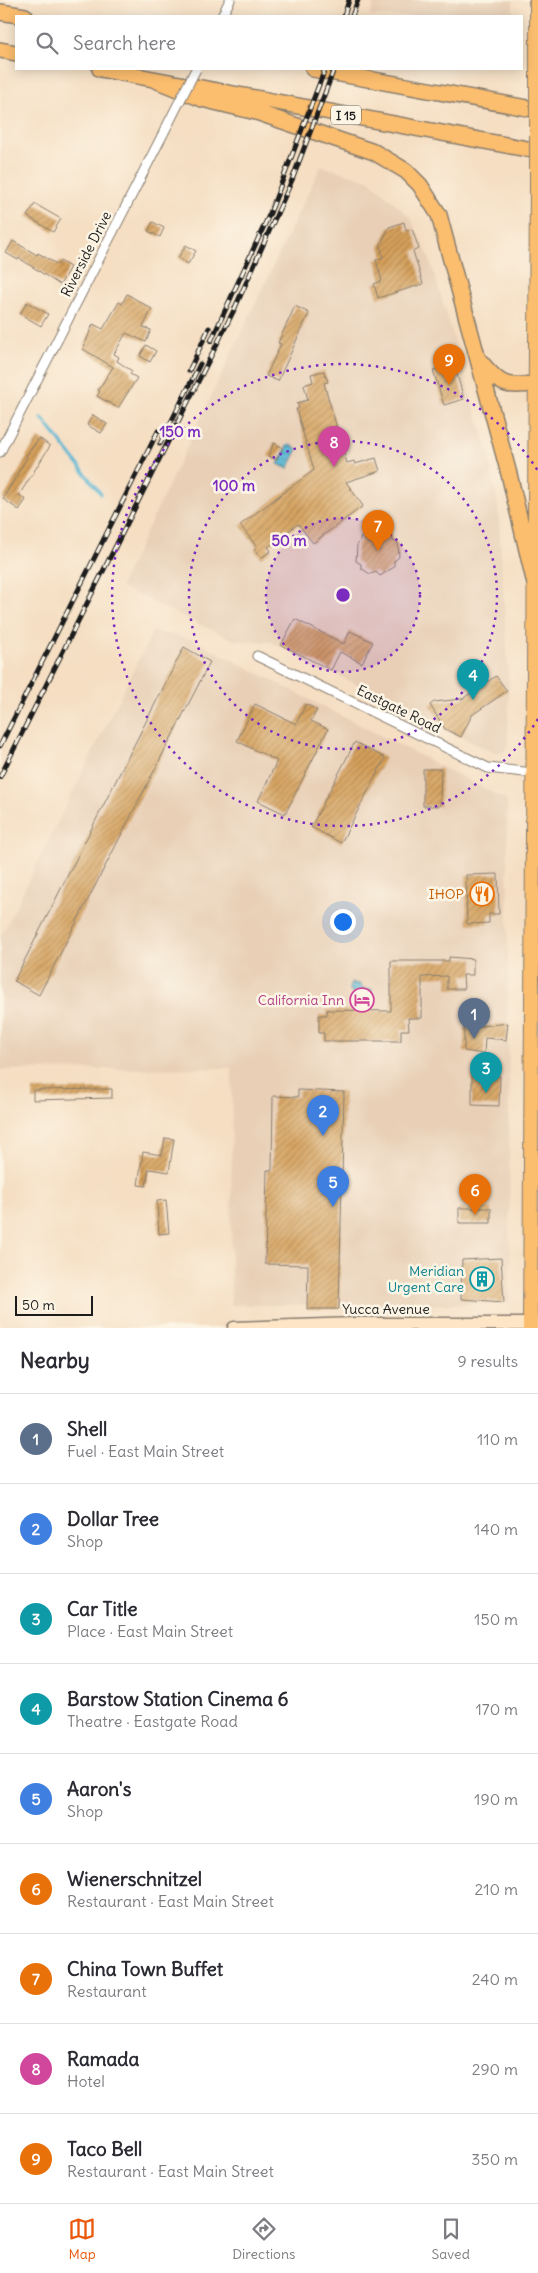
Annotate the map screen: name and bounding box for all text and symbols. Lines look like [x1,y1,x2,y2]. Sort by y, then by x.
search box [15,15,523,70]
icon: search [33,29,61,57]
text: Search here [73,31,176,55]
road number: I 15 [331,106,361,124]
street label: Riverside Drive [57,208,115,300]
pin: 9 [433,344,465,385]
text: 150 m [159,422,201,441]
pin: 8 [318,426,350,467]
text: 100 m [213,476,255,495]
pin: 7 [362,510,394,551]
text: 50 m [271,531,307,550]
centre of rings [334,586,352,604]
pin: 4 [457,659,489,700]
street label: Eastgate Road [354,681,444,737]
restaurant icon: IHOP [469,881,495,907]
place label: IHOP [429,885,464,903]
your location [330,909,356,935]
hotel icon: California Inn [349,987,375,1013]
place label: California Inn [258,991,344,1009]
pin: 1 [458,998,490,1039]
pin: 3 [470,1052,502,1093]
pin: 2 [307,1095,339,1136]
pin: 5 [317,1166,349,1207]
pin: 6 [459,1174,491,1215]
place label: Meridian Urgent Care [388,1262,464,1296]
building icon: Meridian Urgent Care [469,1266,495,1292]
scale bar [15,1293,92,1316]
text: 50 m [22,1296,55,1314]
street label: Yucca Avenue [342,1300,430,1318]
text: Nearby [20,1347,90,1374]
text: 9 results [457,1351,518,1371]
text: Shell [67,1417,107,1441]
text: 1 [33,1429,39,1449]
text: 110 m [477,1429,518,1449]
text: Fuel · East Main Street [67,1441,224,1461]
text: Dollar Tree [67,1507,159,1531]
text: 2 [32,1519,40,1539]
text: 140 m [474,1519,518,1539]
text: Shop [67,1531,103,1551]
text: Car Title [67,1597,138,1621]
text: 3 [31,1609,41,1629]
text: 150 m [474,1609,518,1629]
text: Place · East Main Street [67,1621,233,1641]
text: Barstow Station Cinema 6 [67,1687,289,1711]
text: 4 [31,1699,41,1719]
text: 170 m [475,1699,518,1719]
text: Theatre · Eastgate Road [67,1711,238,1731]
text: Aaron's [67,1777,131,1801]
text: 5 [31,1789,41,1809]
text: 190 m [474,1789,518,1809]
text: Shop [67,1801,103,1821]
text: Wienerschnitzel [67,1867,202,1891]
text: 6 [31,1879,41,1899]
text: 210 m [475,1879,518,1899]
text: Restaurant · East Main Street [67,1891,274,1911]
text: China Town Buffet [67,1957,223,1981]
text: 7 [32,1969,40,1989]
text: 240 m [472,1969,518,1989]
text: Restaurant [67,1981,147,2001]
text: Ramada [67,2047,139,2071]
text: 8 [31,2059,41,2079]
text: 290 m [472,2059,518,2079]
text: Hotel [67,2071,105,2091]
text: Taco Bell [67,2137,142,2161]
text: 9 [31,2149,41,2169]
text: 350 m [471,2149,518,2169]
text: Restaurant · East Main Street [67,2161,274,2181]
tab: Map [68,2215,96,2263]
tab: Directions [232,2215,295,2263]
tab: Saved [432,2215,470,2263]

